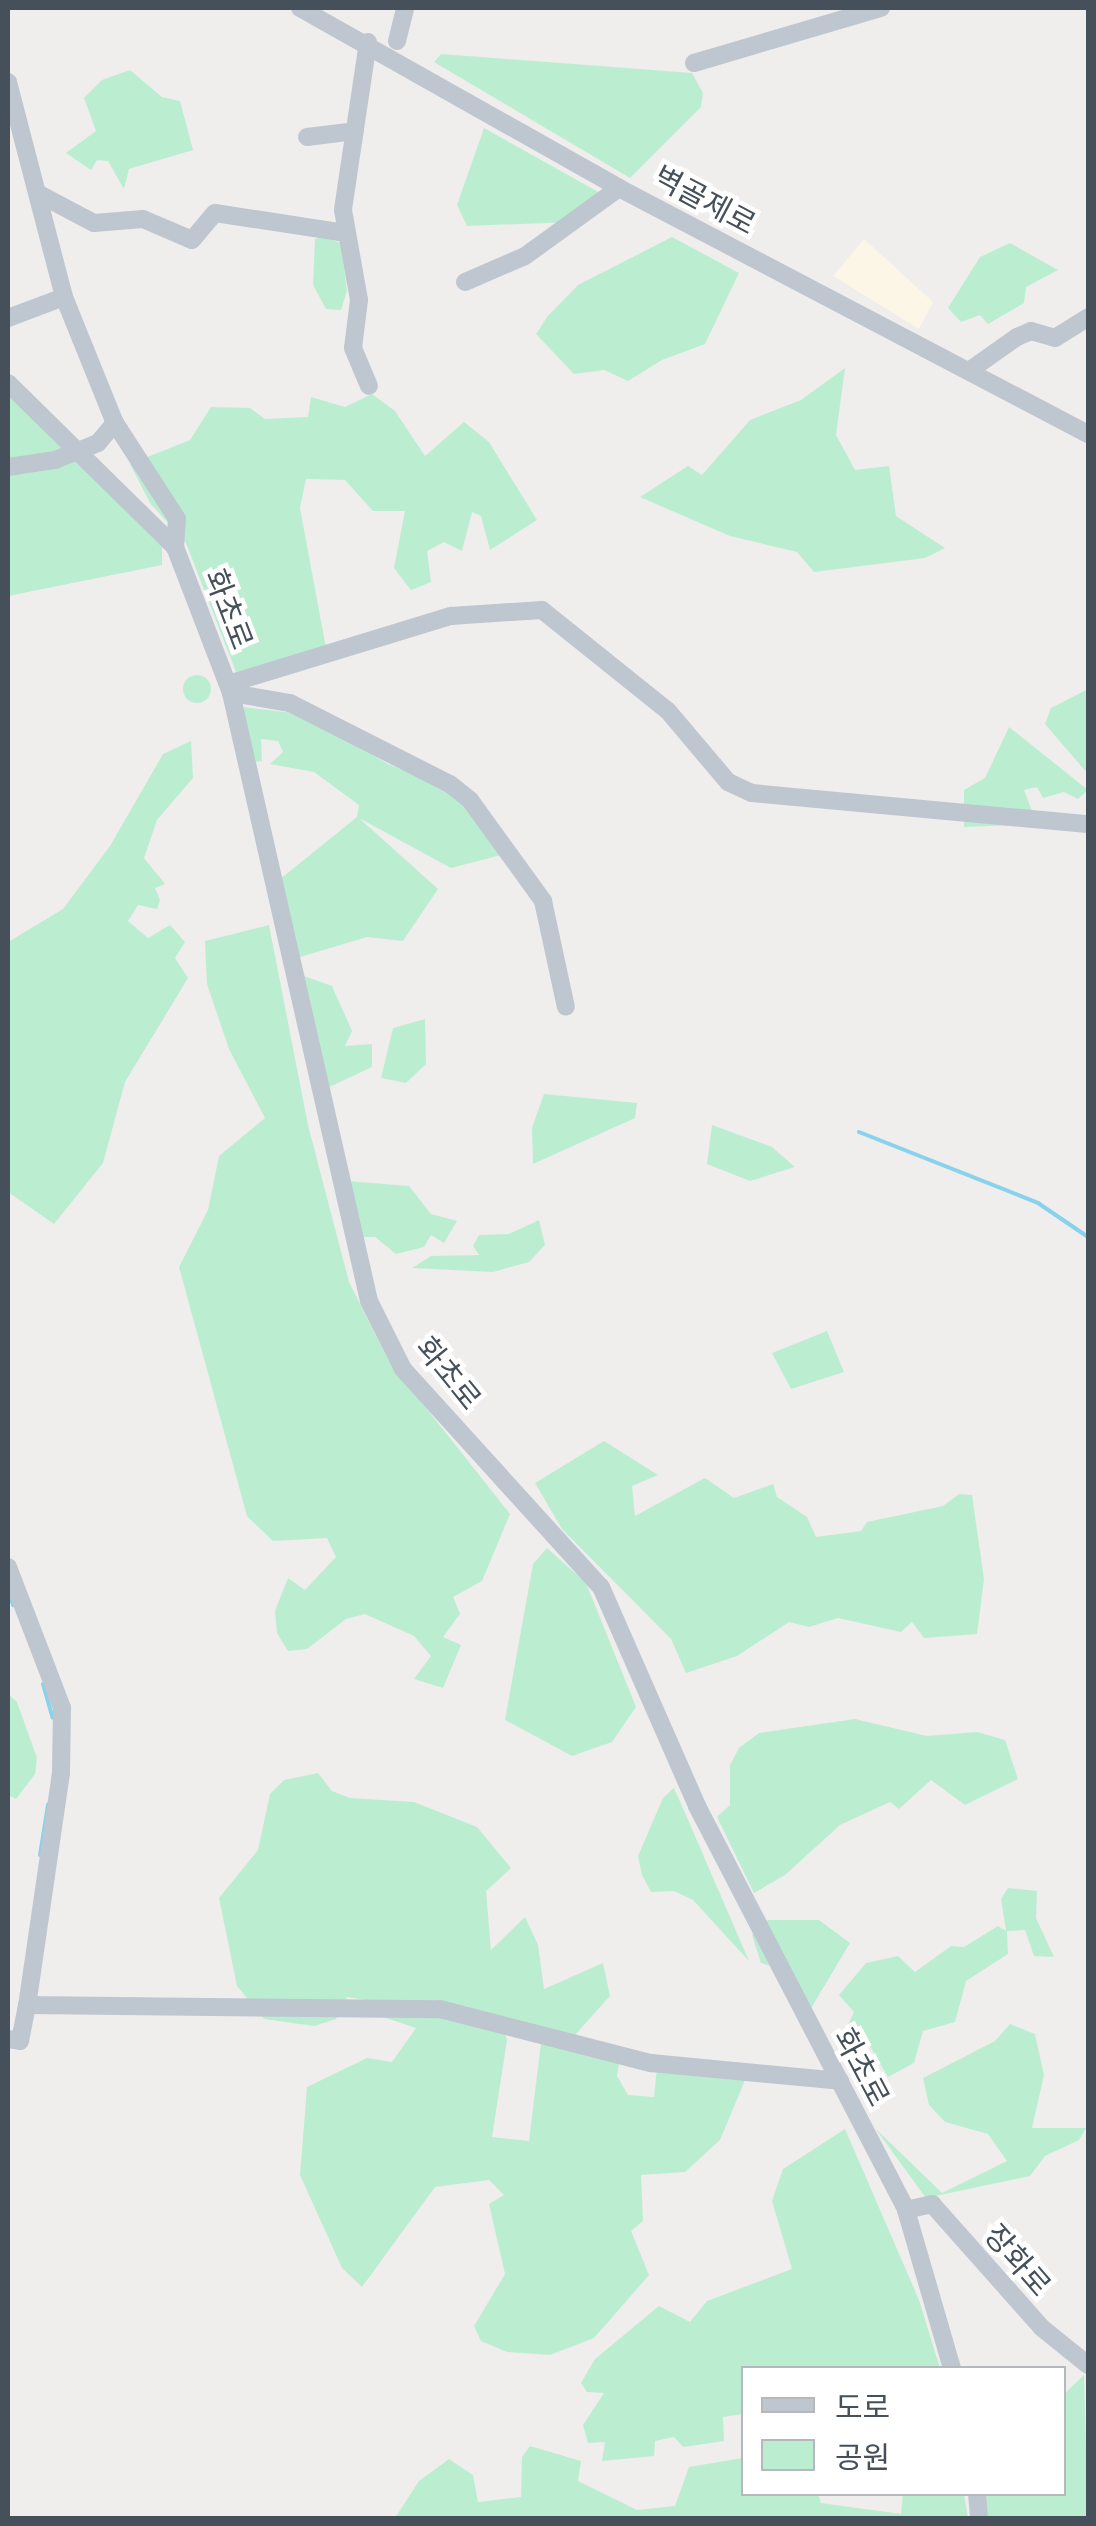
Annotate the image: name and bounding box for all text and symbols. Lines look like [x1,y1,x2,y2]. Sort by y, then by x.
street label: 벽골제로 [648,158,762,242]
street label: 화초로 [197,564,261,654]
street label: 화초로 [409,1329,489,1417]
street label: 화초로 [827,2022,897,2112]
street label: 장화로 [977,2217,1059,2303]
legend [741,2366,1066,2496]
text: 도로 [835,2386,890,2427]
text: 공원 [835,2436,890,2477]

